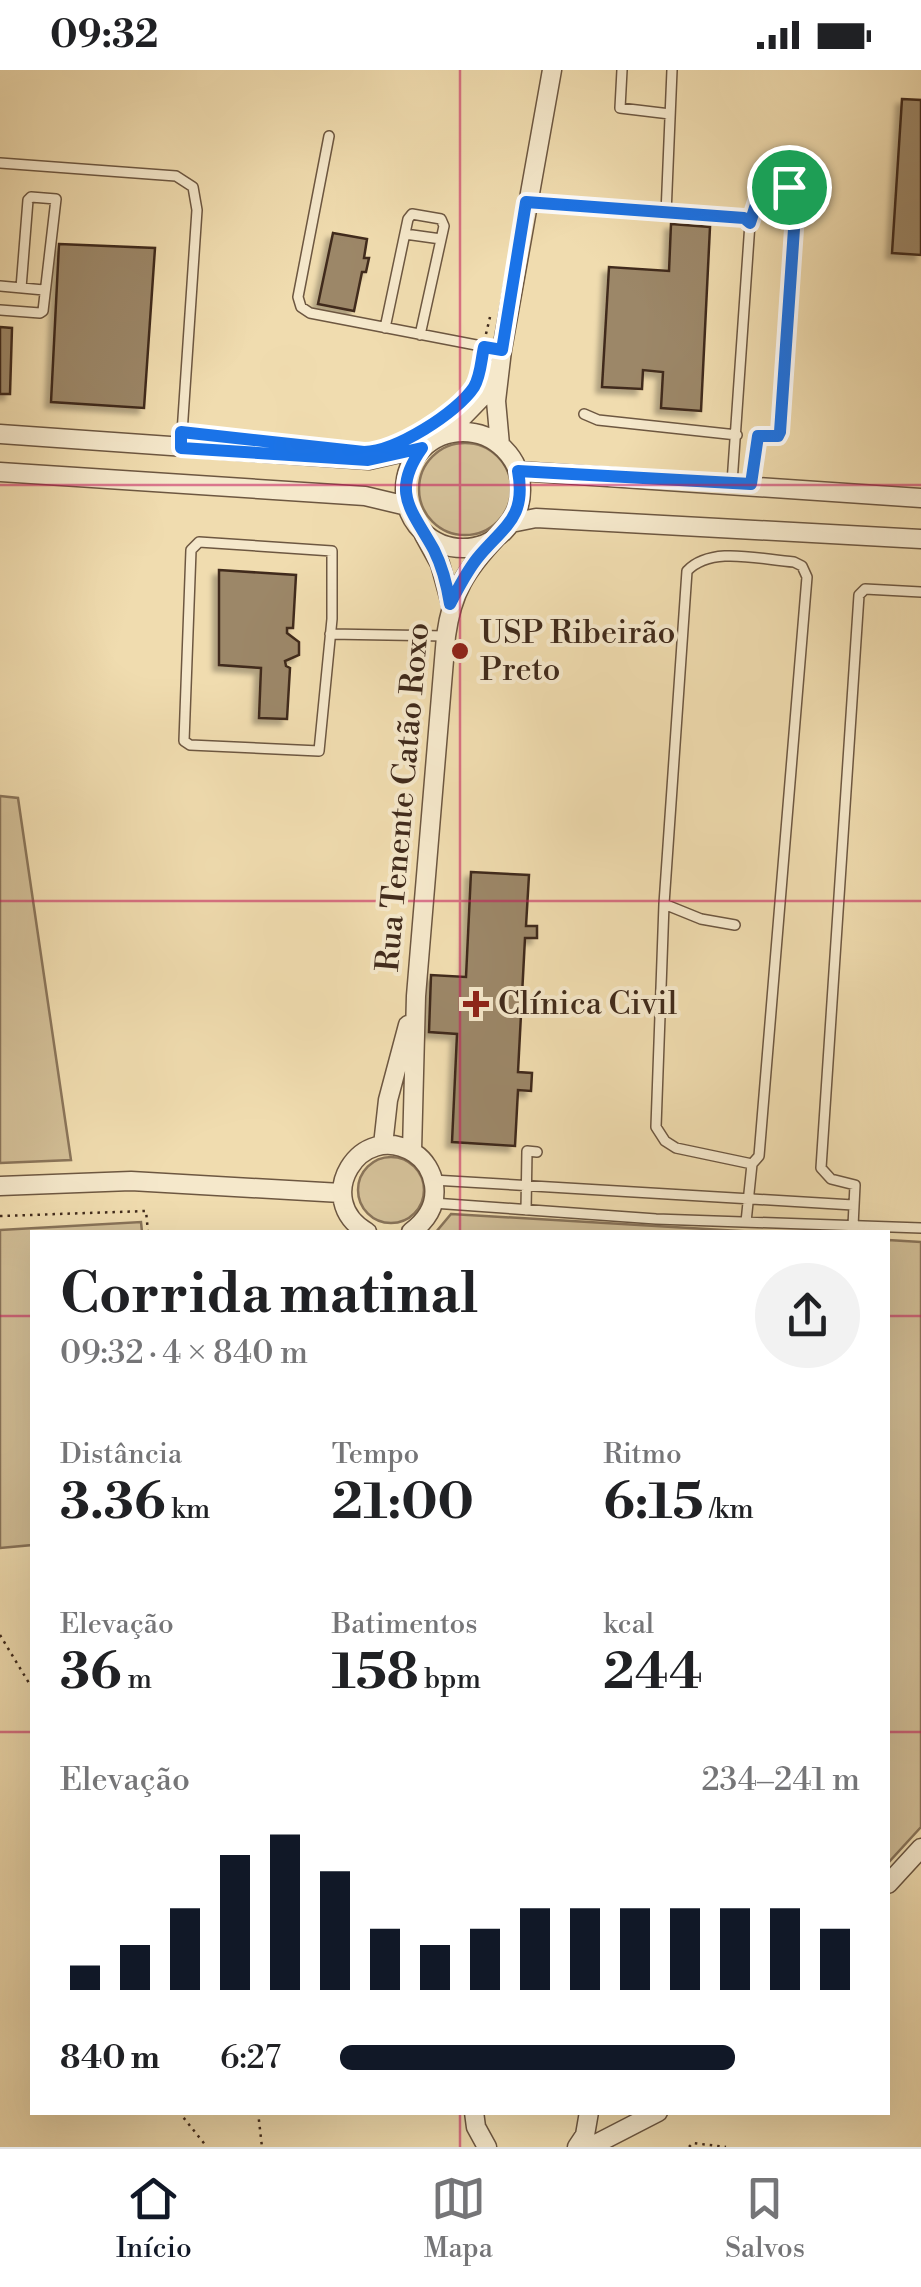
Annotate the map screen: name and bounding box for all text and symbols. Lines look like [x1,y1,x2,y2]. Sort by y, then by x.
text: 09:32 [50,12,159,59]
pin [747,145,832,230]
icon: arrive [762,160,817,215]
place label: USP Ribeirão Preto [480,613,676,690]
street label: Rua Tenente Catão Roxo [368,621,438,973]
marker: USP Ribeirão Preto [449,640,471,662]
place label: Clínica Civil [498,984,678,1024]
marker: Clínica Civil [463,991,489,1017]
text: Corrida matinal [60,1261,478,1330]
button: share [755,1263,860,1368]
text: 09:32 · 4 × 840 m [60,1333,308,1373]
text: Distância [60,1437,182,1472]
text: Tempo [332,1437,419,1472]
text: Ritmo [603,1437,682,1472]
text: 3.36 [60,1472,165,1534]
text: 21:00 [332,1472,474,1534]
text: 6:15 [603,1472,704,1534]
text: km [165,1492,210,1527]
text: /km [704,1492,754,1527]
text: Elevação [60,1607,174,1642]
text: Batimentos [332,1607,478,1642]
text: kcal [603,1607,654,1642]
text: 36 [60,1642,122,1704]
text: 158 [332,1642,419,1704]
text: 244 [603,1642,703,1704]
text: m [122,1662,152,1697]
text: bpm [419,1662,481,1697]
text: Elevação [60,1760,190,1800]
text: 234–241 m [701,1760,860,1800]
text: 840 m [60,2038,160,2078]
text: 6:27 [220,2038,281,2078]
tab: Início [116,2171,192,2266]
tab: Mapa [424,2171,493,2266]
tab: Salvos [725,2171,805,2266]

